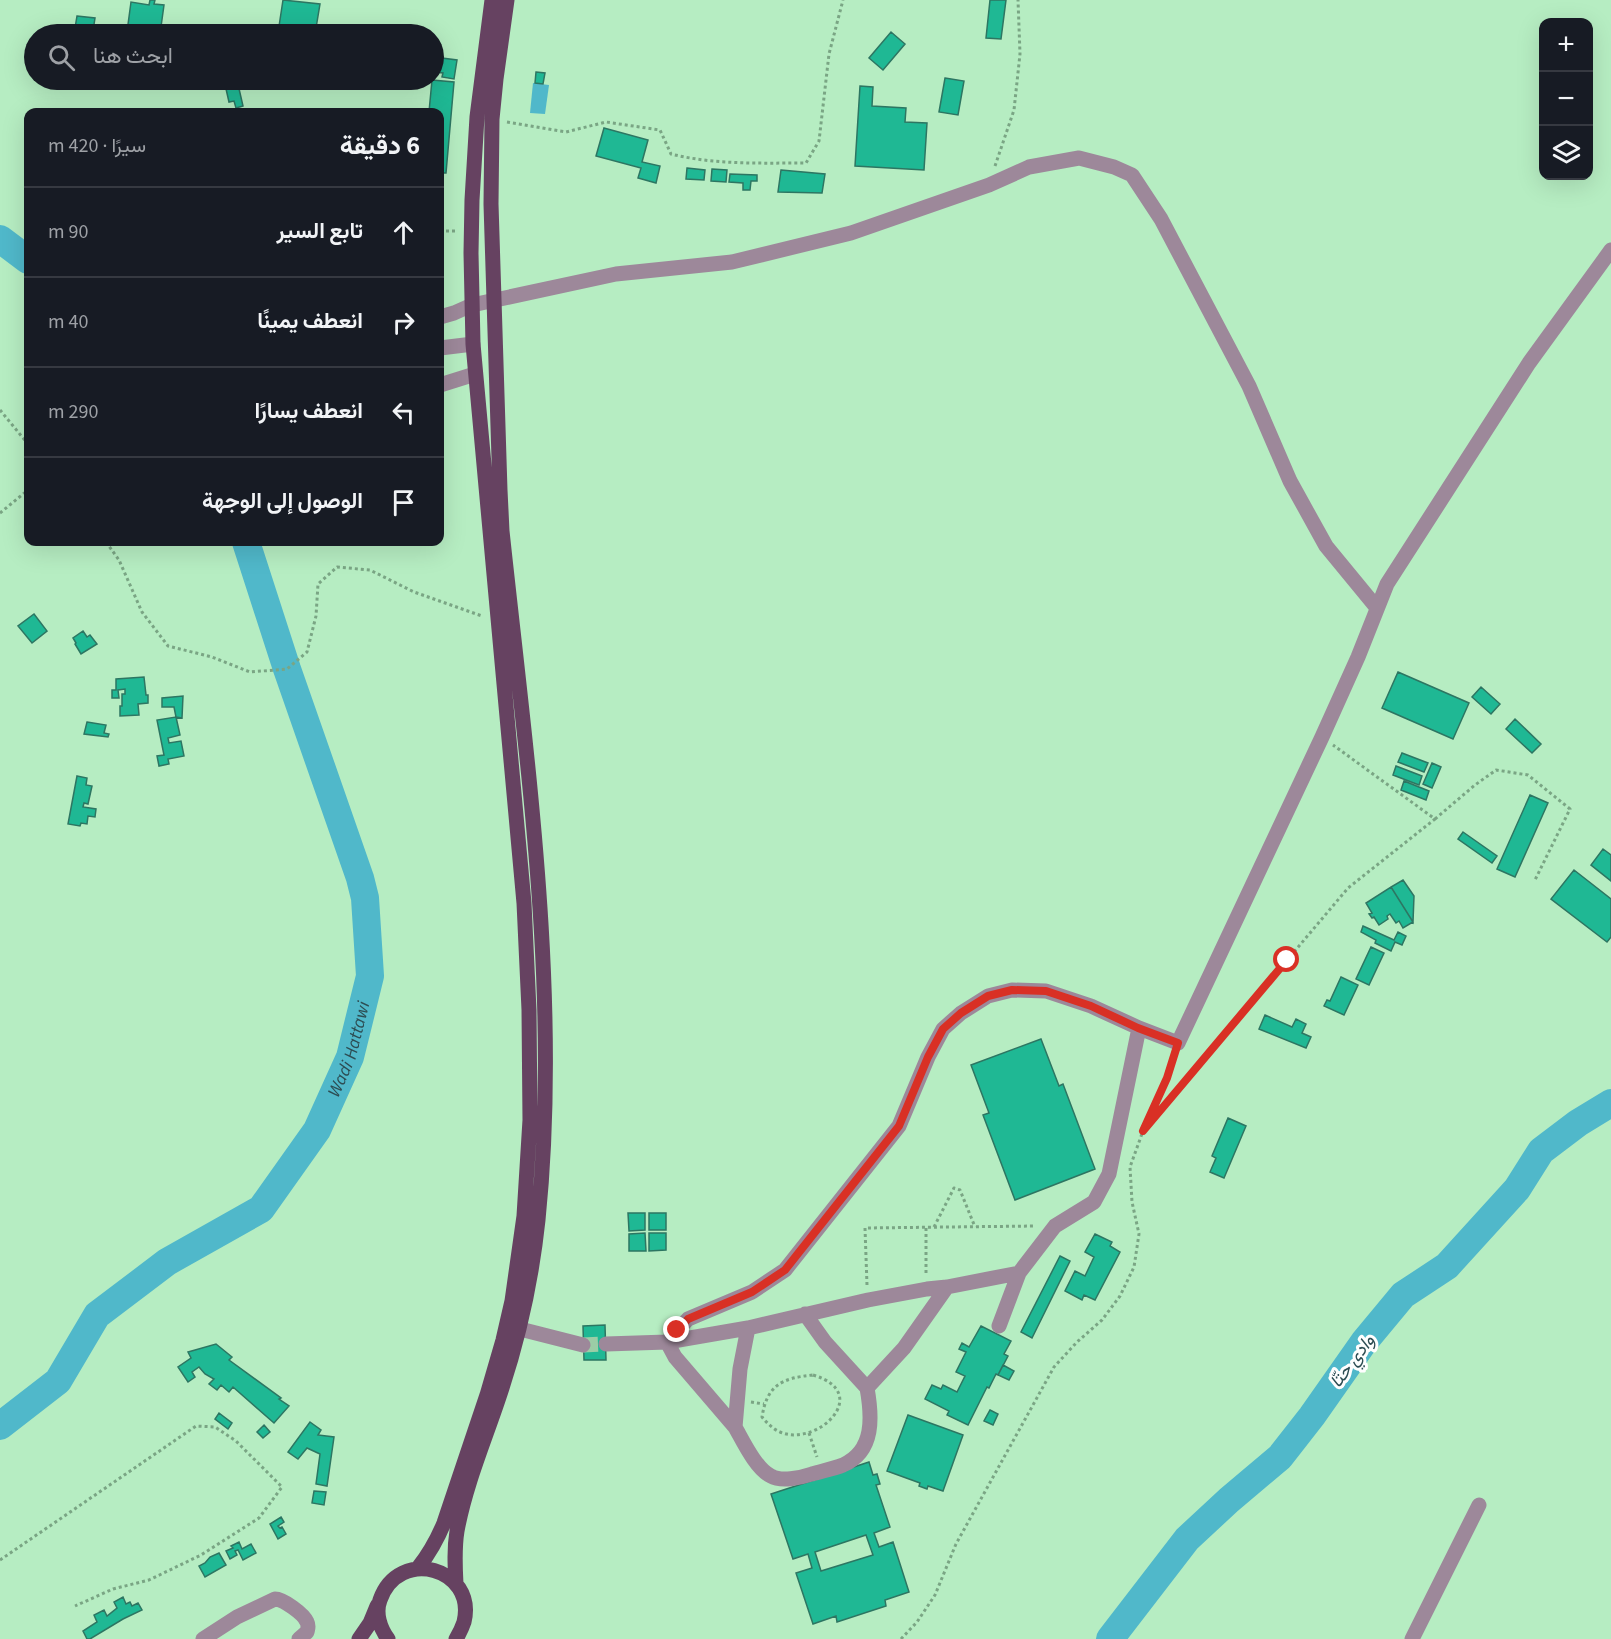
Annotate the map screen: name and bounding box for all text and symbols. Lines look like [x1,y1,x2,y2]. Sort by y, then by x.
map controls [1539,18,1593,180]
button: + [1539,18,1593,72]
search box [24,24,444,90]
text: ابحث هنا [93,40,173,72]
icon: search [45,41,78,74]
button: − [1539,72,1593,126]
button: layers [1539,126,1593,180]
text: 6 دقيقة [340,127,420,164]
text: سيرًا · 420 m [48,132,146,160]
text: تابع السير [277,215,363,247]
icon: ahead [387,216,420,249]
text: 90 m [48,218,88,246]
text: انعطف يمينًا [257,305,363,337]
icon: right [387,306,420,339]
text: 40 m [48,308,88,336]
text: انعطف يسارًا [254,395,363,427]
icon: left [387,396,420,429]
text: 290 m [48,398,98,426]
text: الوصول إلى الوجهة [202,485,363,517]
icon: arrive [387,486,420,519]
route start [1273,946,1299,972]
water label: Wadi Hattawi [322,998,376,1101]
route end [663,1316,689,1342]
water label: وادي حتّا [1324,1330,1382,1394]

